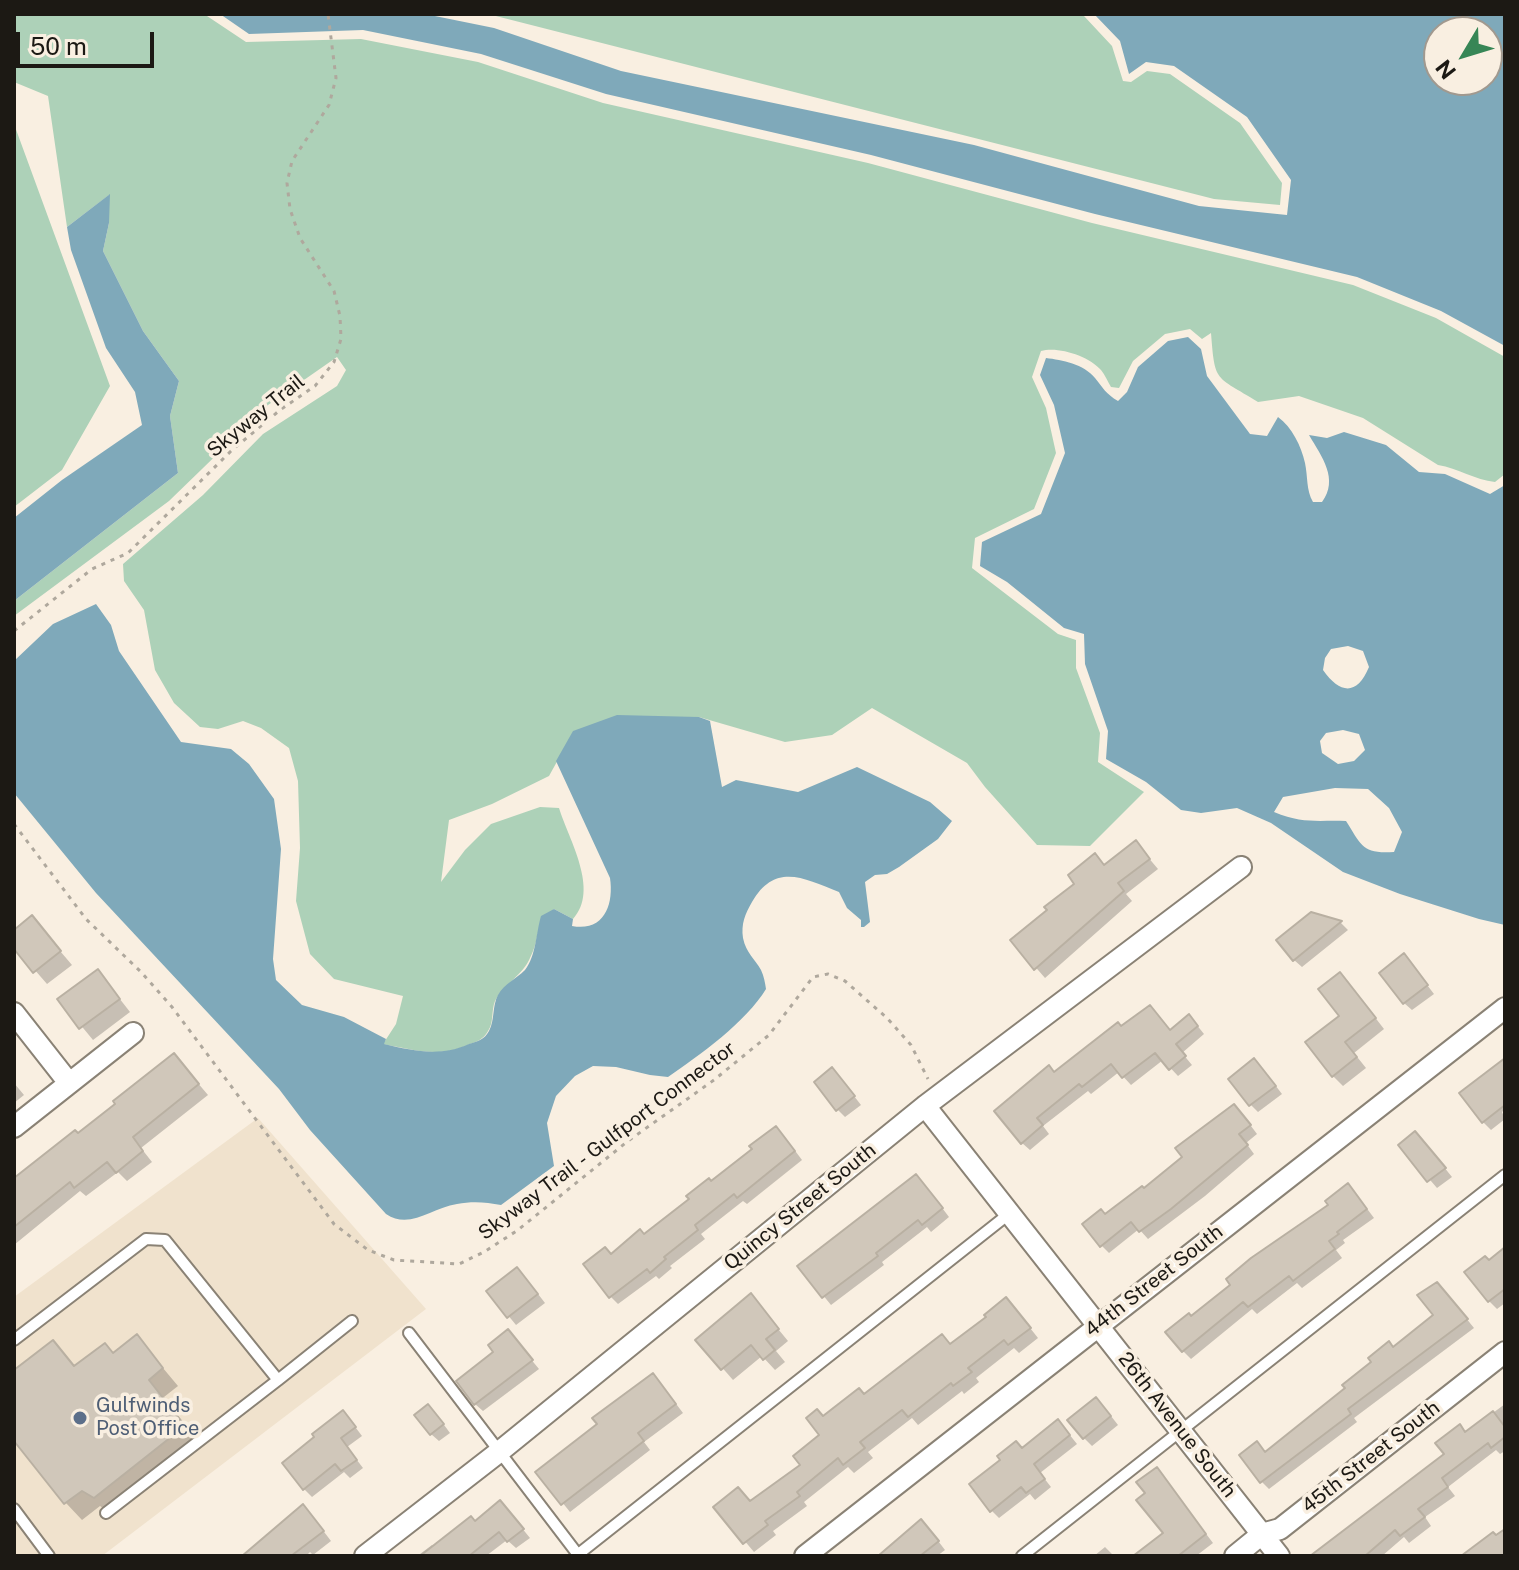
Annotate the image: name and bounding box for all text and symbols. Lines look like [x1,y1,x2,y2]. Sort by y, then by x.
scale bar [20,16,158,66]
north arrow [1423,16,1503,96]
text: 50 m [30,32,87,60]
text: N [1430,55,1461,84]
street label: Skyway Trail [202,369,310,463]
street label: Skyway Trail - Gulfport Connector [474,1037,740,1245]
street label: Quincy Street South [719,1138,881,1276]
street label: 44th Street South [1080,1220,1228,1342]
street label: 26th Avenue South [1113,1348,1241,1502]
place label: Gulfwinds Post Office [96,1394,199,1441]
street label: 45th Street South [1297,1396,1445,1518]
marker: Gulfwinds Post Office [71,1409,89,1427]

